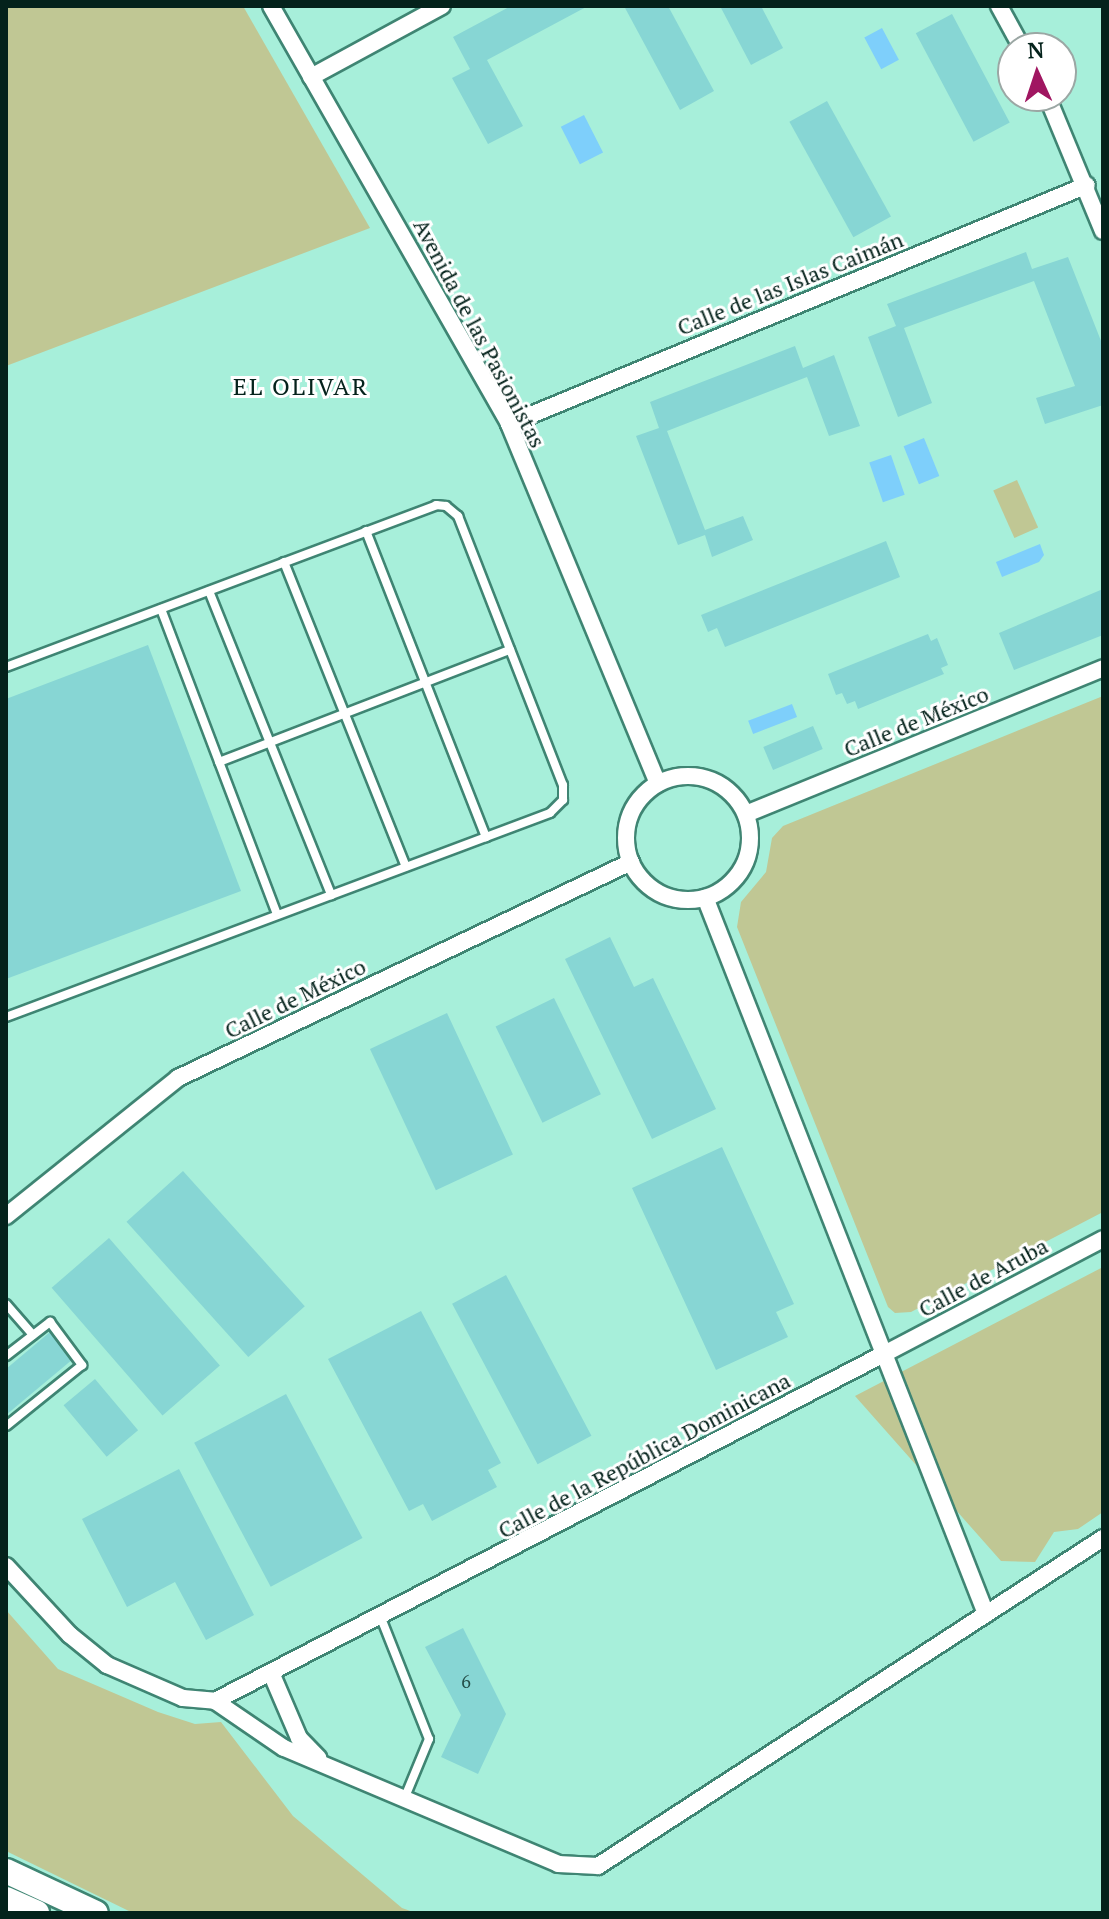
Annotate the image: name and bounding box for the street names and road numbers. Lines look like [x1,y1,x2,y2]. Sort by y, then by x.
street label: Avenida de las Pasionistas [408,214,552,452]
street label: Calle de las Islas Caimán [673,226,907,340]
street label: Calle de México [840,680,992,762]
street label: Calle de México [220,953,370,1043]
street label: Calle de Aruba [914,1232,1052,1322]
street label: Calle de la República Dominicana [493,1367,795,1543]

